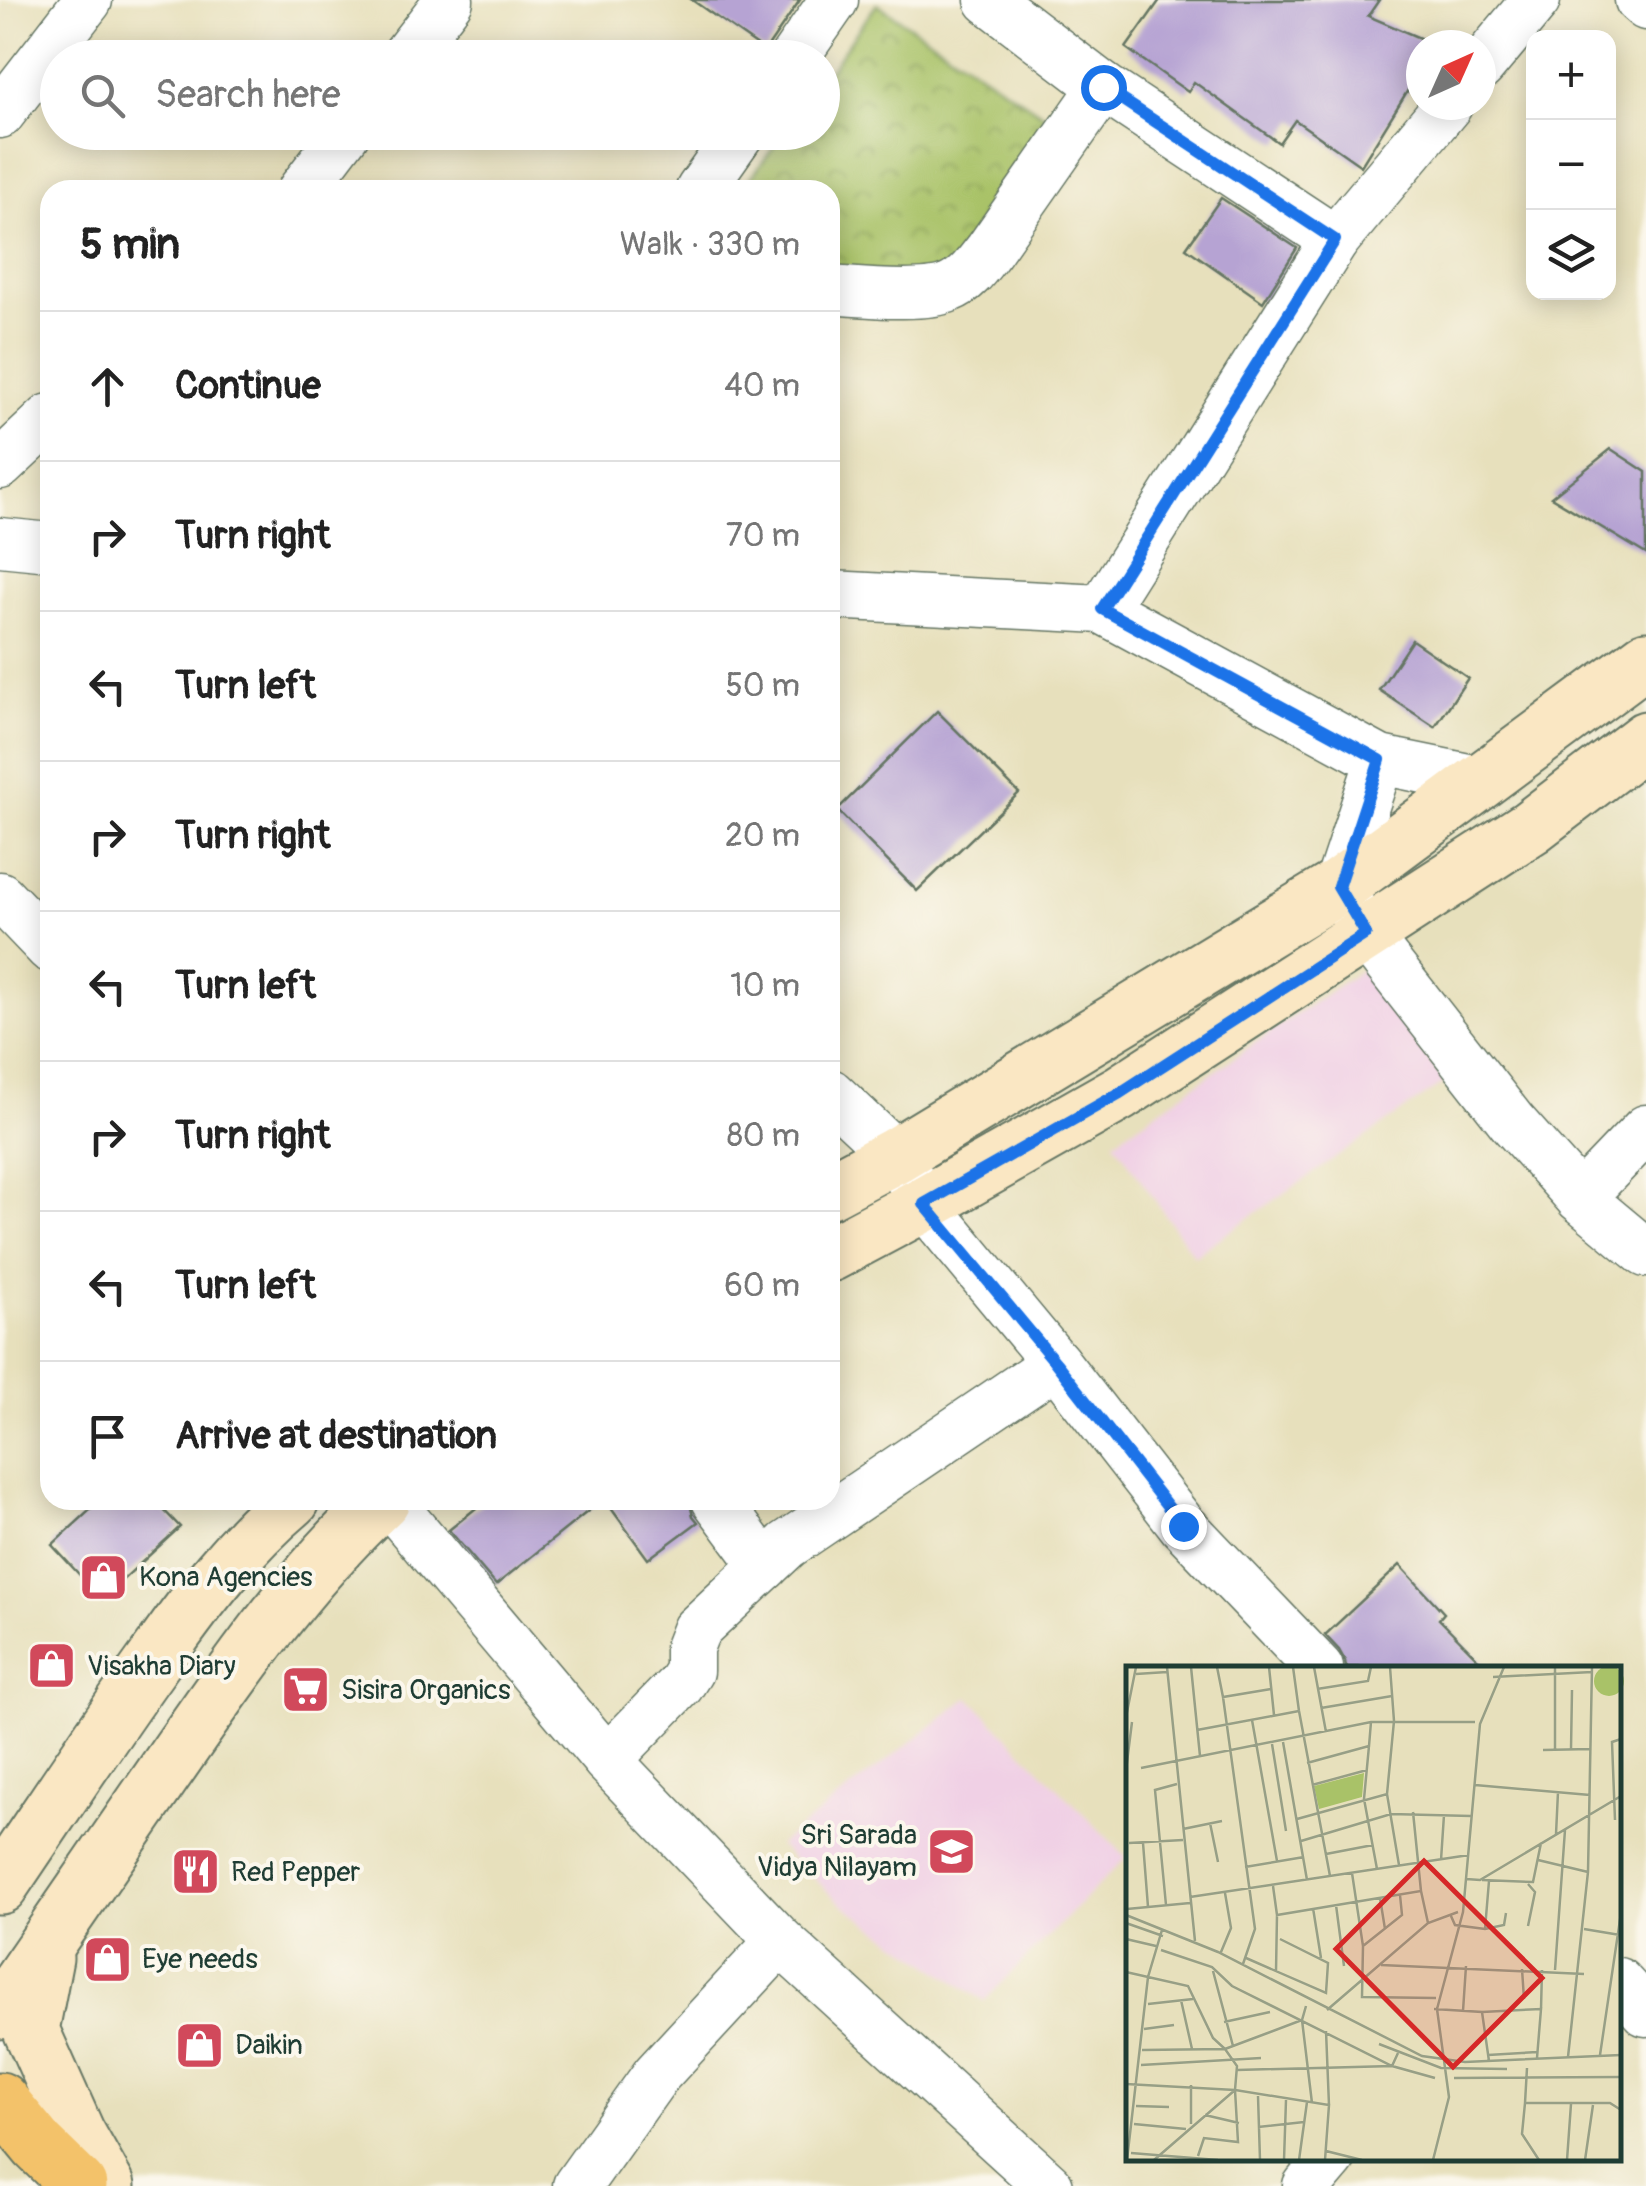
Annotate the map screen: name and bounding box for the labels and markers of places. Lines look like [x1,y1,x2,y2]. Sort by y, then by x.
shop icon: Kona Agencies [78,1551,130,1603]
place label: Kona Agencies [139,1560,313,1595]
shop icon: Visakha Diary [26,1640,78,1692]
place label: Visakha Diary [87,1649,236,1684]
supermarket icon: Sisira Organics [280,1664,332,1716]
place label: Sisira Organics [341,1673,511,1708]
place label: Sri Sarada Vidya Nilayam [757,1818,917,1885]
school or university icon: Sri Sarada Vidya Nilayam [926,1825,978,1877]
restaurant icon: Red Pepper [170,1846,222,1898]
place label: Red Pepper [231,1855,360,1890]
shop icon: Eye needs [81,1933,133,1985]
place label: Eye needs [142,1942,258,1977]
shop icon: Daikin [174,2019,226,2071]
place label: Daikin [235,2028,303,2063]

